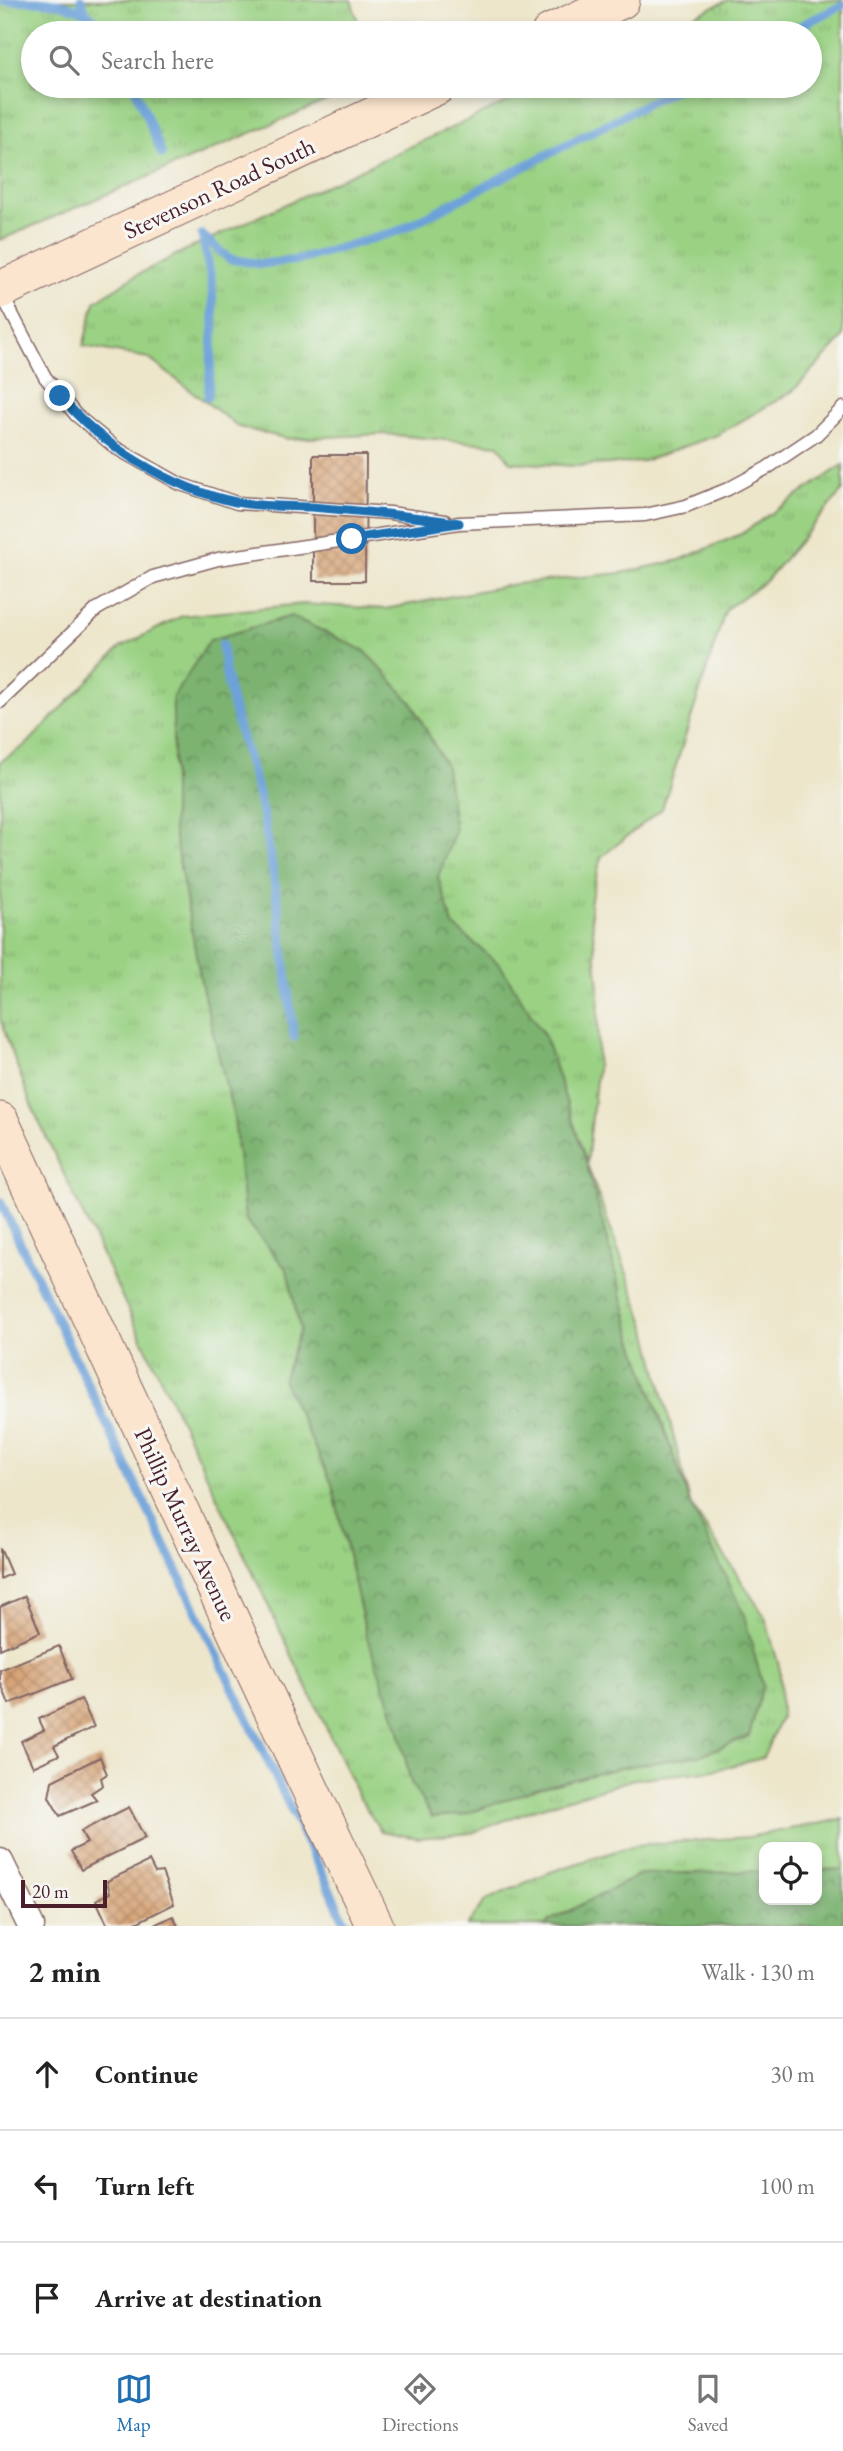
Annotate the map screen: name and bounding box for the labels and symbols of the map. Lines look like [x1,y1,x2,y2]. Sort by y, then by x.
street label: Stevenson Road South [118,130,320,246]
route end [44,380,75,411]
route start [336,523,367,554]
street label: Phillip Murray Avenue [128,1422,244,1626]
scale bar [21,1877,107,1909]

